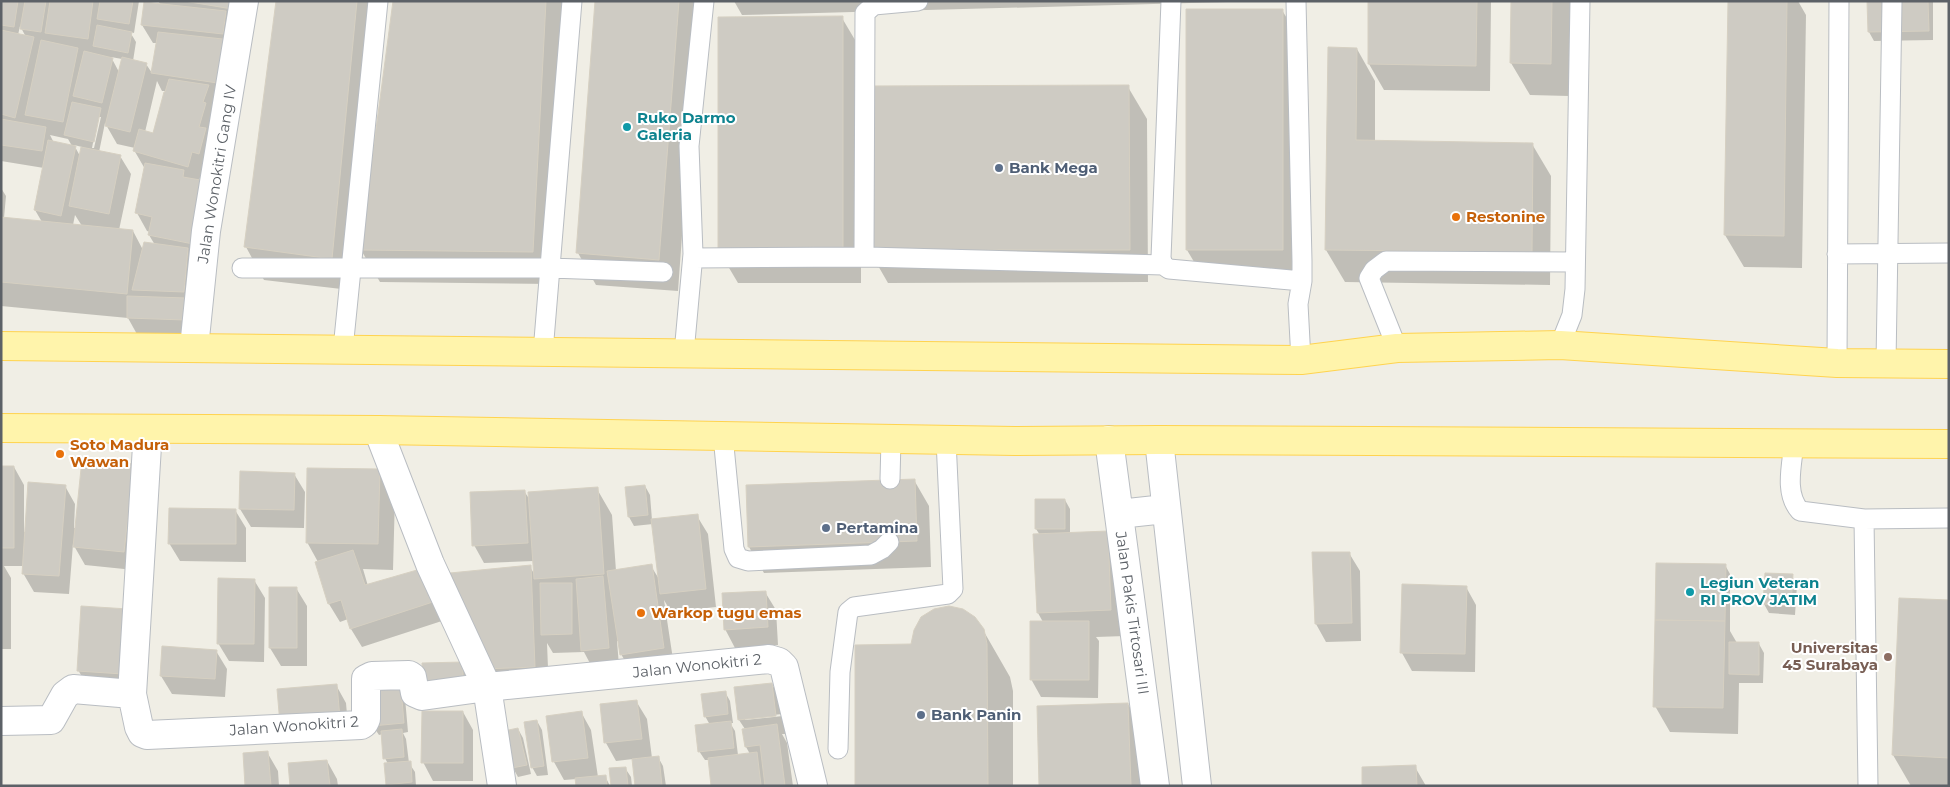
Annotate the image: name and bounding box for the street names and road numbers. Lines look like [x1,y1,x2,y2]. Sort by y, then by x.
street label: Jalan Wonokitri Gang IV [193,83,240,266]
street label: Jalan Pakis Tirtosari III [1111,529,1153,696]
street label: Jalan Wonokitri 2 [631,649,762,682]
street label: Jalan Wonokitri 2 [228,712,359,740]

